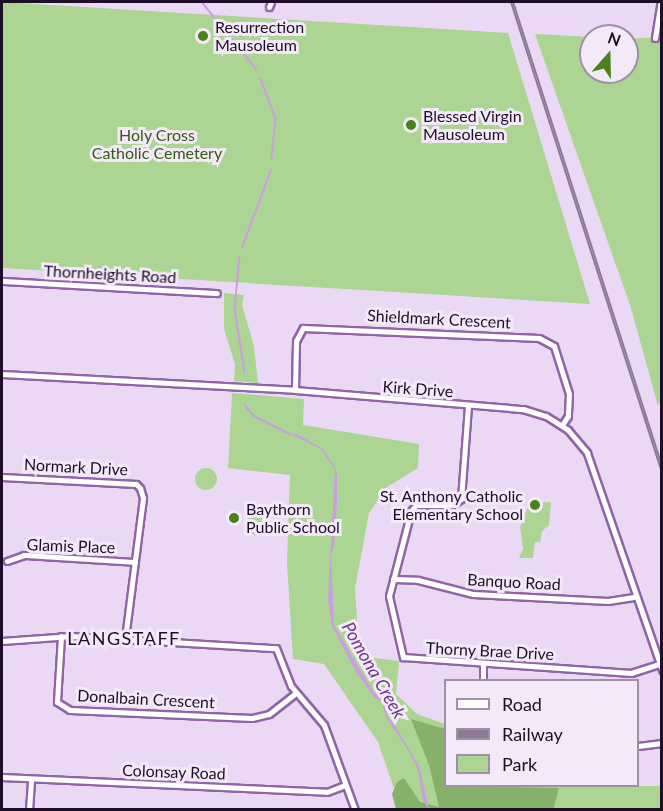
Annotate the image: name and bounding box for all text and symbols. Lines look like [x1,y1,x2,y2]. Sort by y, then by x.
place label: Resurrection Mausoleum [215,17,304,55]
north arrow [579,24,639,84]
text: N [606,27,624,50]
marker: Resurrection Mausoleum [196,29,210,43]
place label: Blessed Virgin Mausoleum [423,106,522,144]
marker: Blessed Virgin Mausoleum [404,118,418,132]
park label: Holy Cross Catholic Cemetery [92,125,222,163]
street label: Thornheights Road [43,261,177,287]
street label: Shieldmark Crescent [367,306,511,332]
street label: Kirk Drive [382,377,454,401]
street label: Normark Drive [23,455,129,479]
place label: St. Anthony Catholic Elementary School [379,486,523,524]
marker: St. Anthony Catholic Elementary School [528,498,542,512]
place label: Baythorn Public School [246,499,340,537]
marker: Baythorn Public School [227,511,241,525]
street label: Glamis Place [26,535,116,557]
street label: Banquo Road [467,570,561,594]
water label: Pomona Creek [338,618,410,722]
district label: LANGSTAFF [67,627,181,649]
street label: Thorny Brae Drive [425,638,555,664]
legend [444,679,639,787]
street label: Donalbain Crescent [77,686,215,712]
text: Road [502,693,542,715]
text: Railway [502,723,563,745]
text: Park [502,753,537,775]
street label: Colonsay Road [122,761,226,783]

